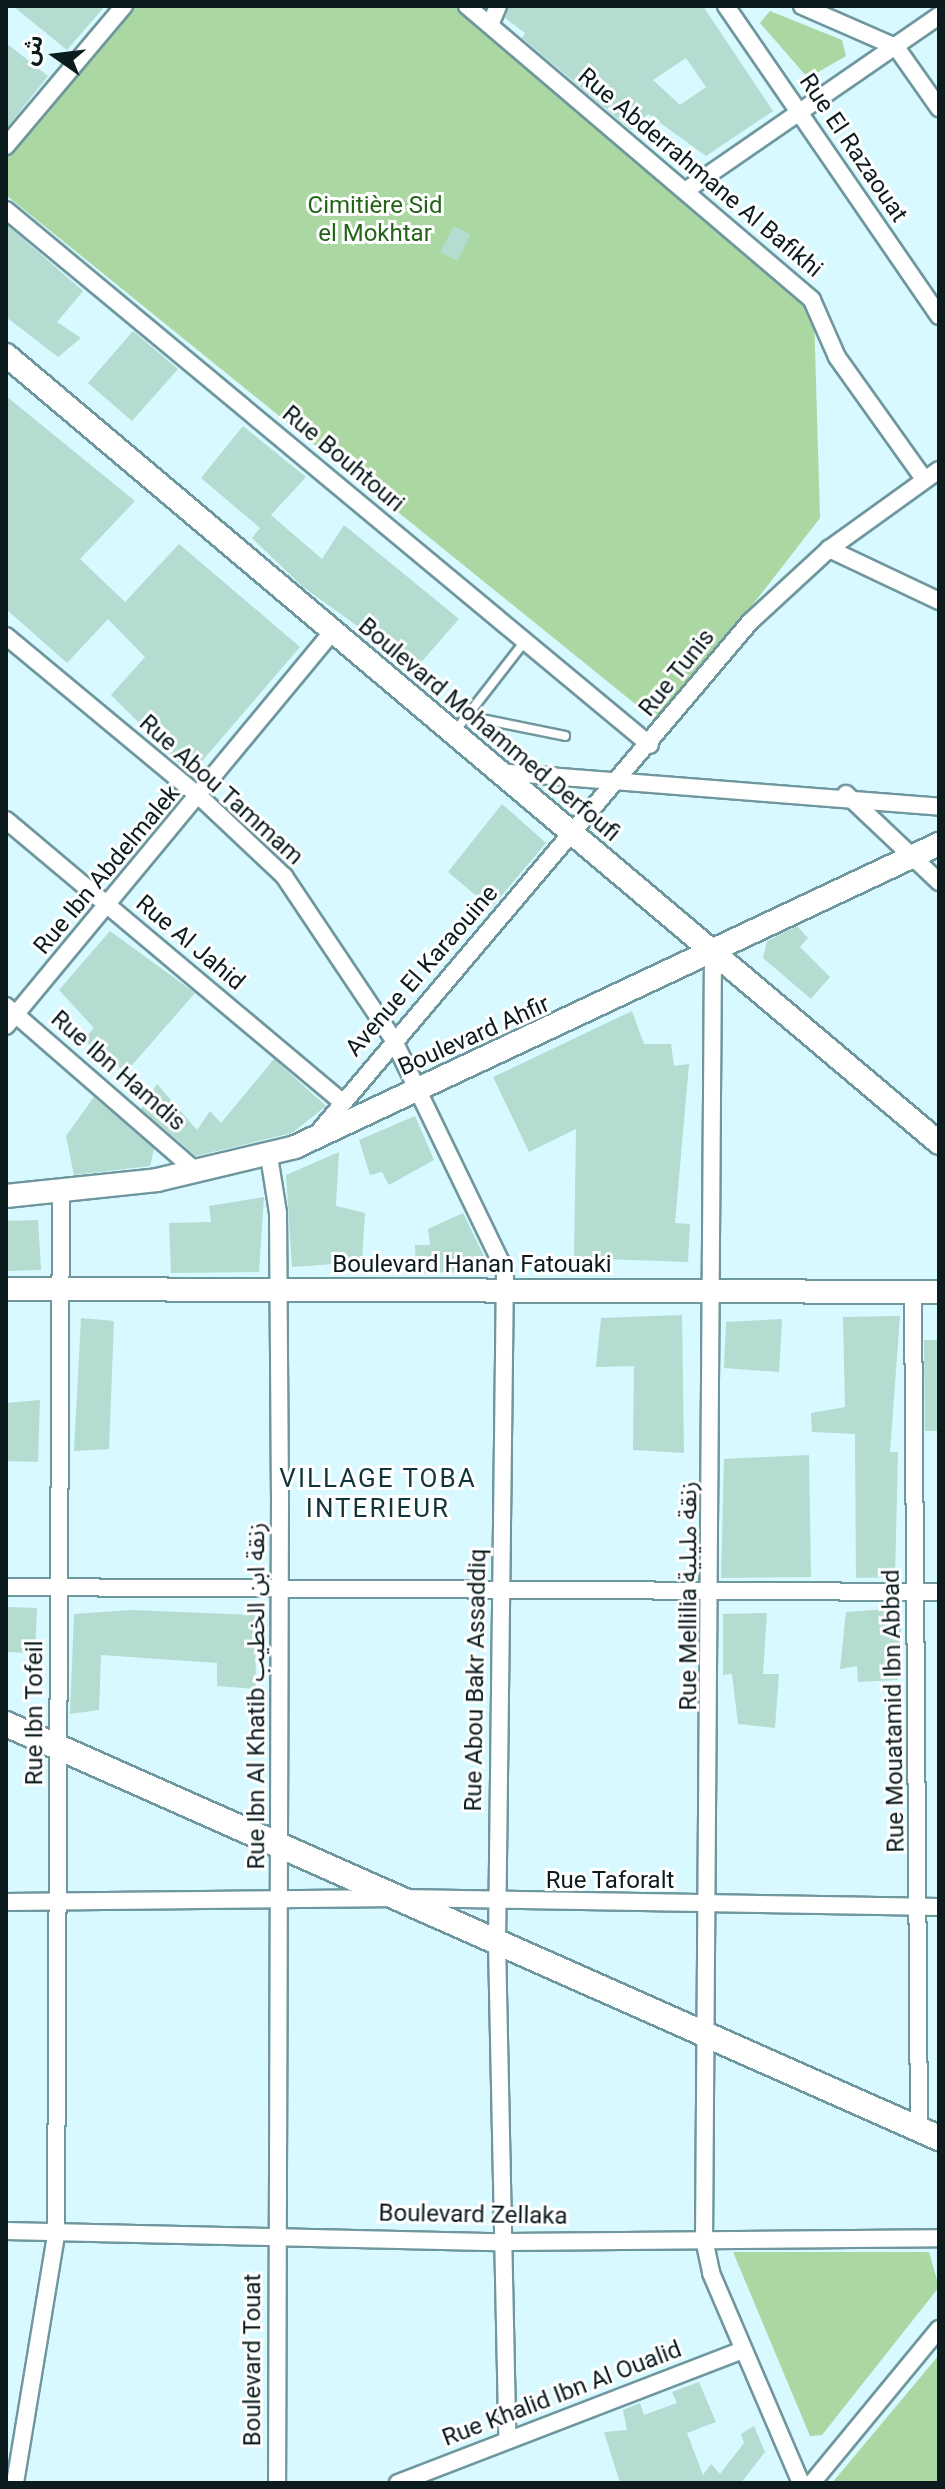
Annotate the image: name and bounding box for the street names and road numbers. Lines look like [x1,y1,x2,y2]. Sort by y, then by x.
street label: Rue Abderrahmane Al Bafikhi [572,62,828,284]
street label: Rue El Razaouat [793,68,913,228]
street label: Rue Bouhtouri [276,400,410,518]
street label: Boulevard Mohammed Derfoufi [352,612,626,848]
street label: Rue Tunis [633,623,721,723]
street label: Rue Abou Tammam [133,709,309,871]
street label: Rue Ibn Abdelmalek [28,780,186,960]
street label: Avenue El Karaouine [340,880,504,1062]
street label: Rue Al Jahid [130,889,250,997]
street label: Boulevard Ahfir [394,990,554,1082]
street label: Rue Ibn Hamdis [45,1005,191,1137]
street label: Boulevard Hanan Fatouaki [332,1251,612,1279]
street label: Rue Mellilia زنقة مليلية [675,1481,703,1711]
street label: Rue Ibn Al Khatib زنقة ابن الخطيب [243,1523,271,1869]
street label: Rue Abou Bakr Assaddiq [459,1548,493,1812]
street label: Rue Mouatamid Ibn Abbad [877,1569,911,1853]
street label: Rue Ibn Tofeil [21,1640,49,1786]
street label: Rue Taforalt [545,1867,675,1895]
street label: Boulevard Zellaka [378,2199,568,2231]
street label: Boulevard Touat [239,2273,267,2447]
street label: Rue Khalid Ibn Al Oualid [438,2335,686,2453]

